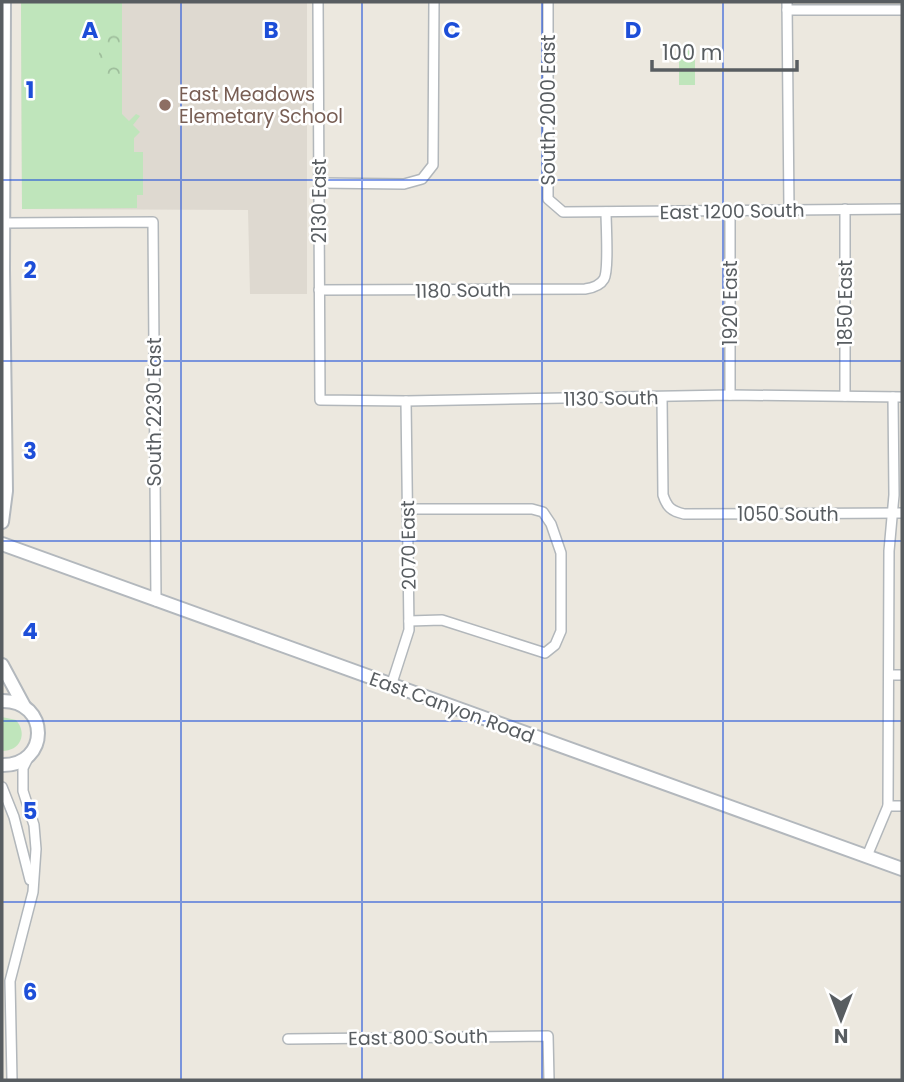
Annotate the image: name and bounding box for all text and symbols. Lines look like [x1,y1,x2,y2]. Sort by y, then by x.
text: A [82,14,99,46]
text: B [263,14,279,46]
text: C [443,14,461,46]
text: D [625,14,641,46]
scale bar [652,28,797,72]
street label: South 2000 East [535,34,562,185]
text: 100 m [662,38,722,67]
text: 1 [26,74,34,106]
place label: East Meadows Elemetary School [179,81,343,130]
marker: East Meadows Elemetary School [157,97,173,113]
street label: 2130 East [306,159,333,243]
street label: East 1200 South [659,197,805,226]
text: 2 [23,254,37,286]
street label: 1920 East [717,260,744,346]
street label: 1850 East [832,260,859,346]
street label: 1180 South [415,276,511,305]
street label: South 2230 East [141,337,168,487]
street label: 1130 South [563,384,659,413]
text: 3 [23,435,37,467]
street label: 2070 East [394,500,423,590]
street label: 1050 South [737,501,839,528]
text: 4 [22,615,38,647]
street label: East Canyon Road [366,665,538,750]
text: 5 [23,795,37,827]
text: 6 [23,976,37,1008]
north arrow [806,984,876,1054]
text: N [834,1022,848,1049]
street label: East 800 South [348,1023,488,1052]

